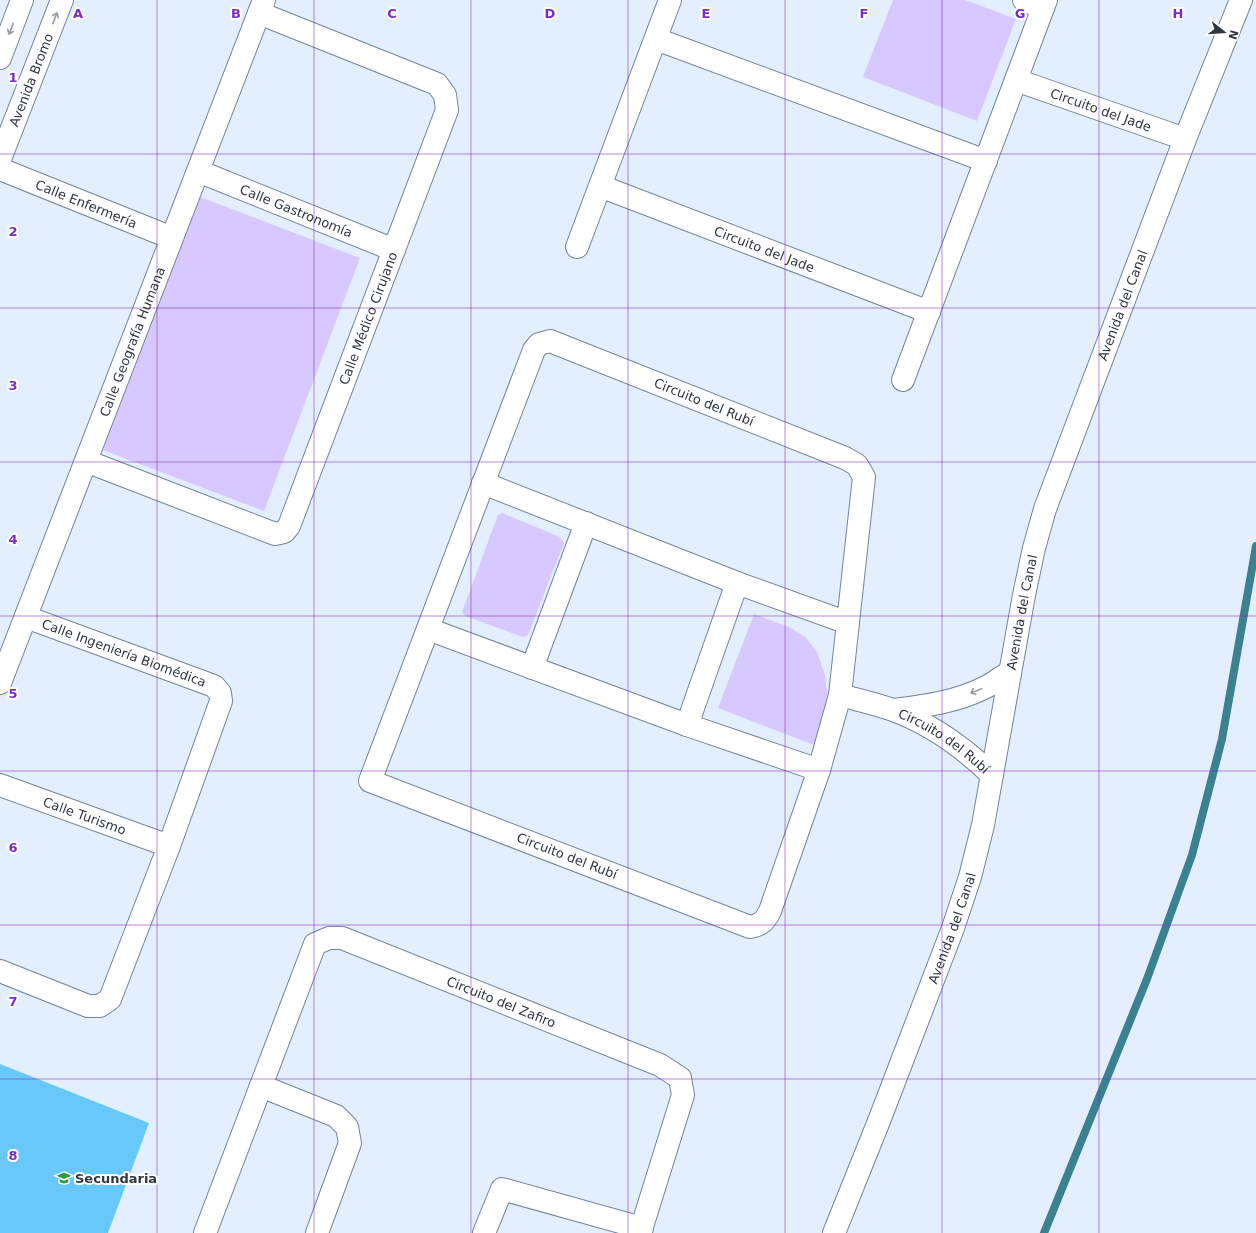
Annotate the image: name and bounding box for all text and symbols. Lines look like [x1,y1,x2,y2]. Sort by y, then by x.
text: A [73,6,83,21]
text: B [231,6,241,21]
text: C [387,6,397,21]
text: D [545,6,556,21]
text: E [702,6,710,21]
text: F [860,6,868,21]
text: G [1015,6,1025,21]
text: H [1173,6,1183,21]
north arrow [1204,12,1244,52]
one-way arrow [52,13,59,25]
one-way arrow [7,23,15,35]
text: N [1226,28,1241,41]
street label: Avenida Bromo [6,31,56,129]
text: 1 [8,70,18,85]
street label: Circuito del Jade [1048,85,1154,134]
street label: Calle Enfermería [33,177,139,231]
street label: Calle Gastronomía [238,181,355,240]
street label: Circuito del Jade [712,223,817,275]
text: 2 [8,224,18,239]
street label: Avenida del Canal [1094,248,1150,362]
street label: Calle Médico Cirujano [336,250,400,387]
street label: Calle Geografía Humana [96,265,168,419]
street label: Circuito del Rubí [652,375,757,429]
text: 3 [8,378,18,393]
text: 4 [8,532,18,547]
street label: Avenida del Canal [1003,553,1040,671]
street label: Calle Ingeniería Biomédica [40,616,208,690]
text: 5 [8,686,18,701]
one-way arrow [971,688,983,696]
street label: Circuito del Rubí [896,705,993,777]
street label: Calle Turismo [41,794,128,837]
street label: Circuito del Rubí [515,830,620,882]
text: 6 [8,840,18,855]
street label: Avenida del Canal [925,871,978,986]
street label: Circuito del Zafiro [445,973,558,1030]
text: 7 [8,994,18,1009]
text: 8 [8,1148,18,1163]
school or university icon: Secundaria [56,1170,72,1186]
place label: Secundaria [75,1171,157,1186]

